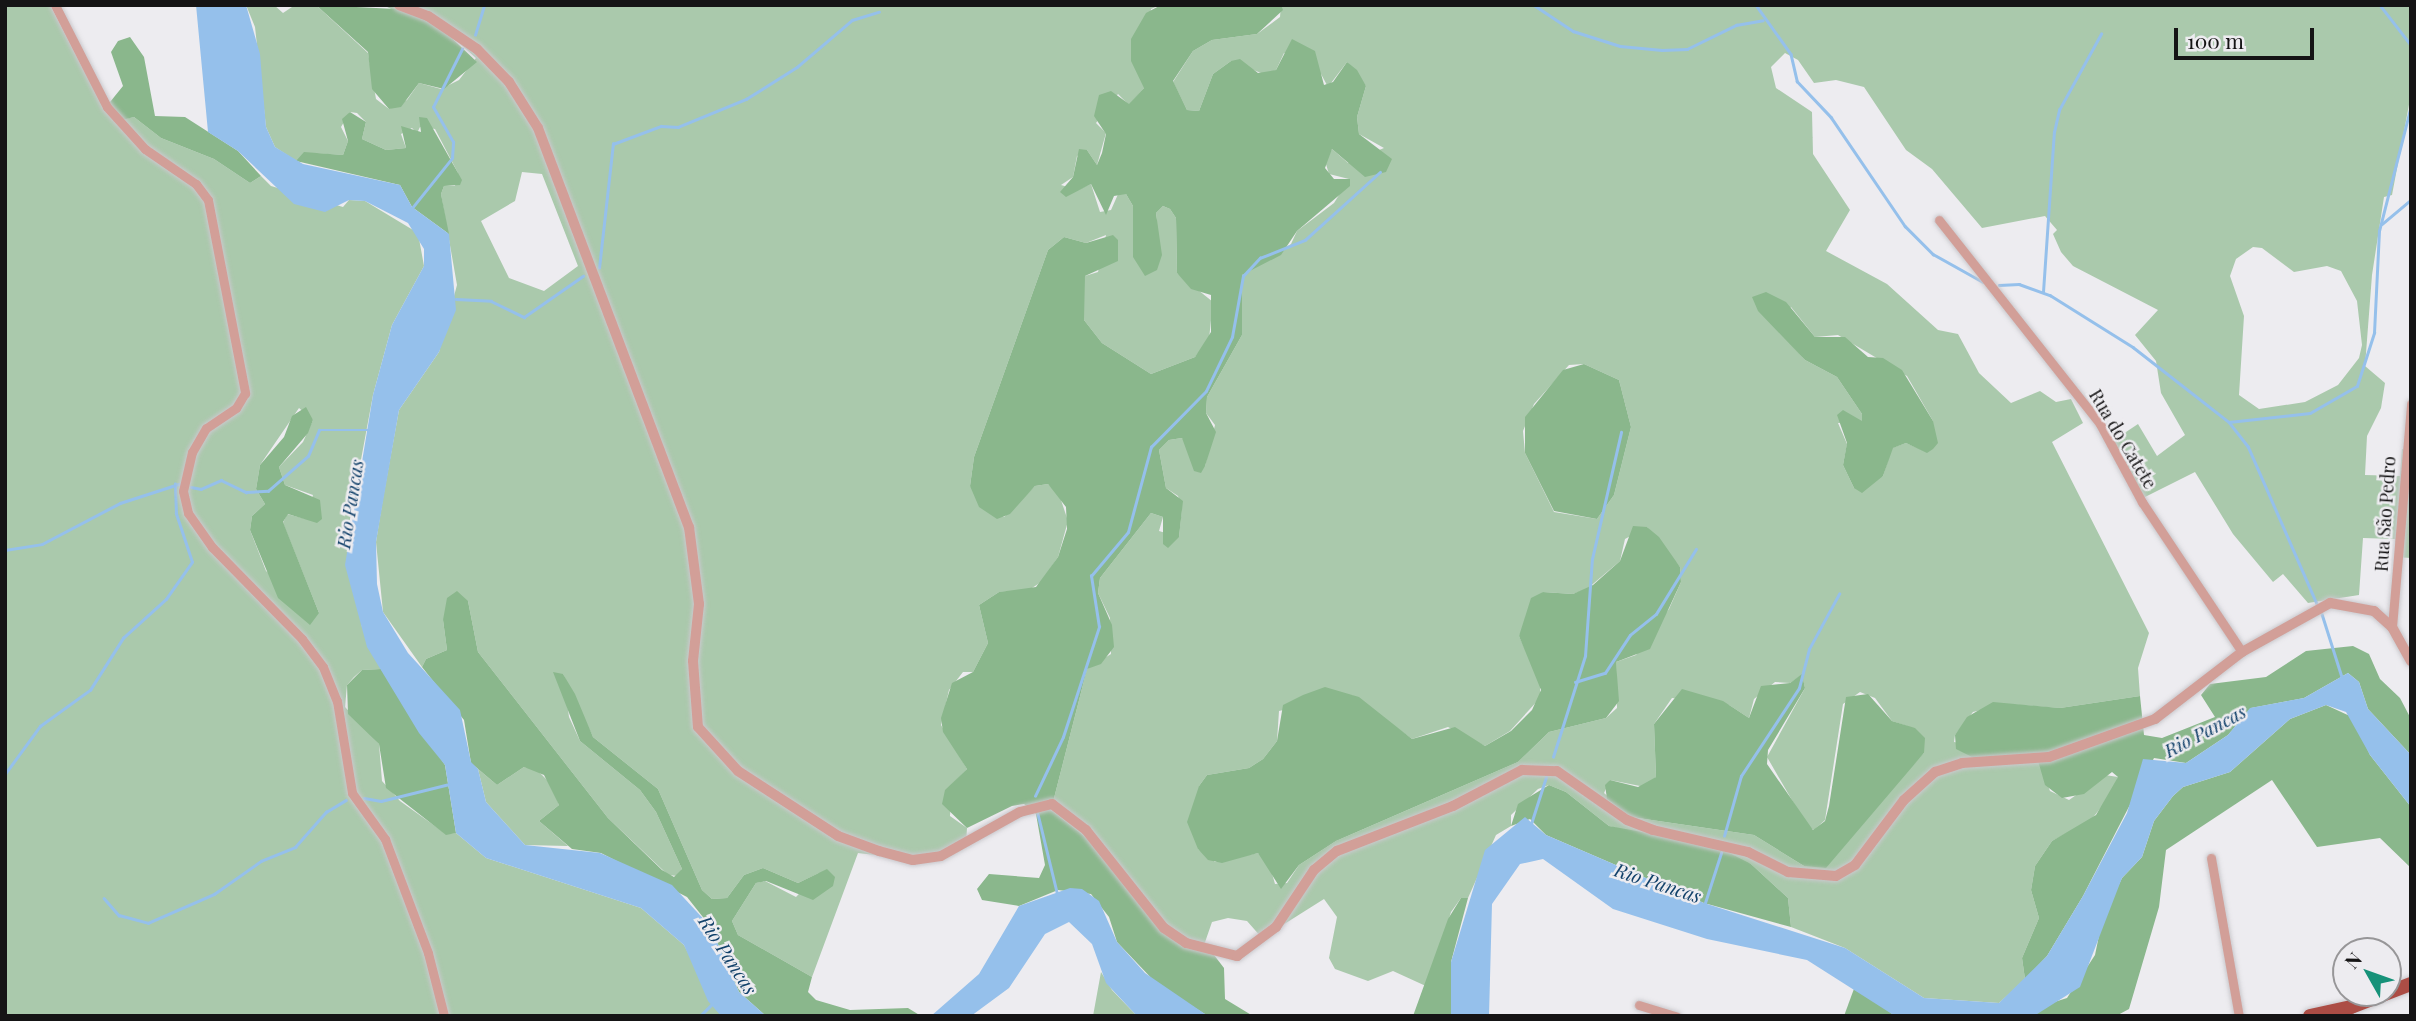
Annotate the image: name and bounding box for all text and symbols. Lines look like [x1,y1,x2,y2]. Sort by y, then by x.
scale bar [2178,14,2318,58]
text: 100 m [2187,26,2244,54]
street label: Rua do Catete [2085,385,2161,493]
street label: Rua São Pedro [2370,455,2400,573]
water label: Rio Pancas [332,458,368,550]
water label: Rio Pancas [2160,700,2250,762]
water label: Rio Pancas [1612,858,1704,908]
water label: Rio Pancas [694,911,762,999]
north arrow [2332,937,2402,1007]
text: N [2338,946,2367,973]

